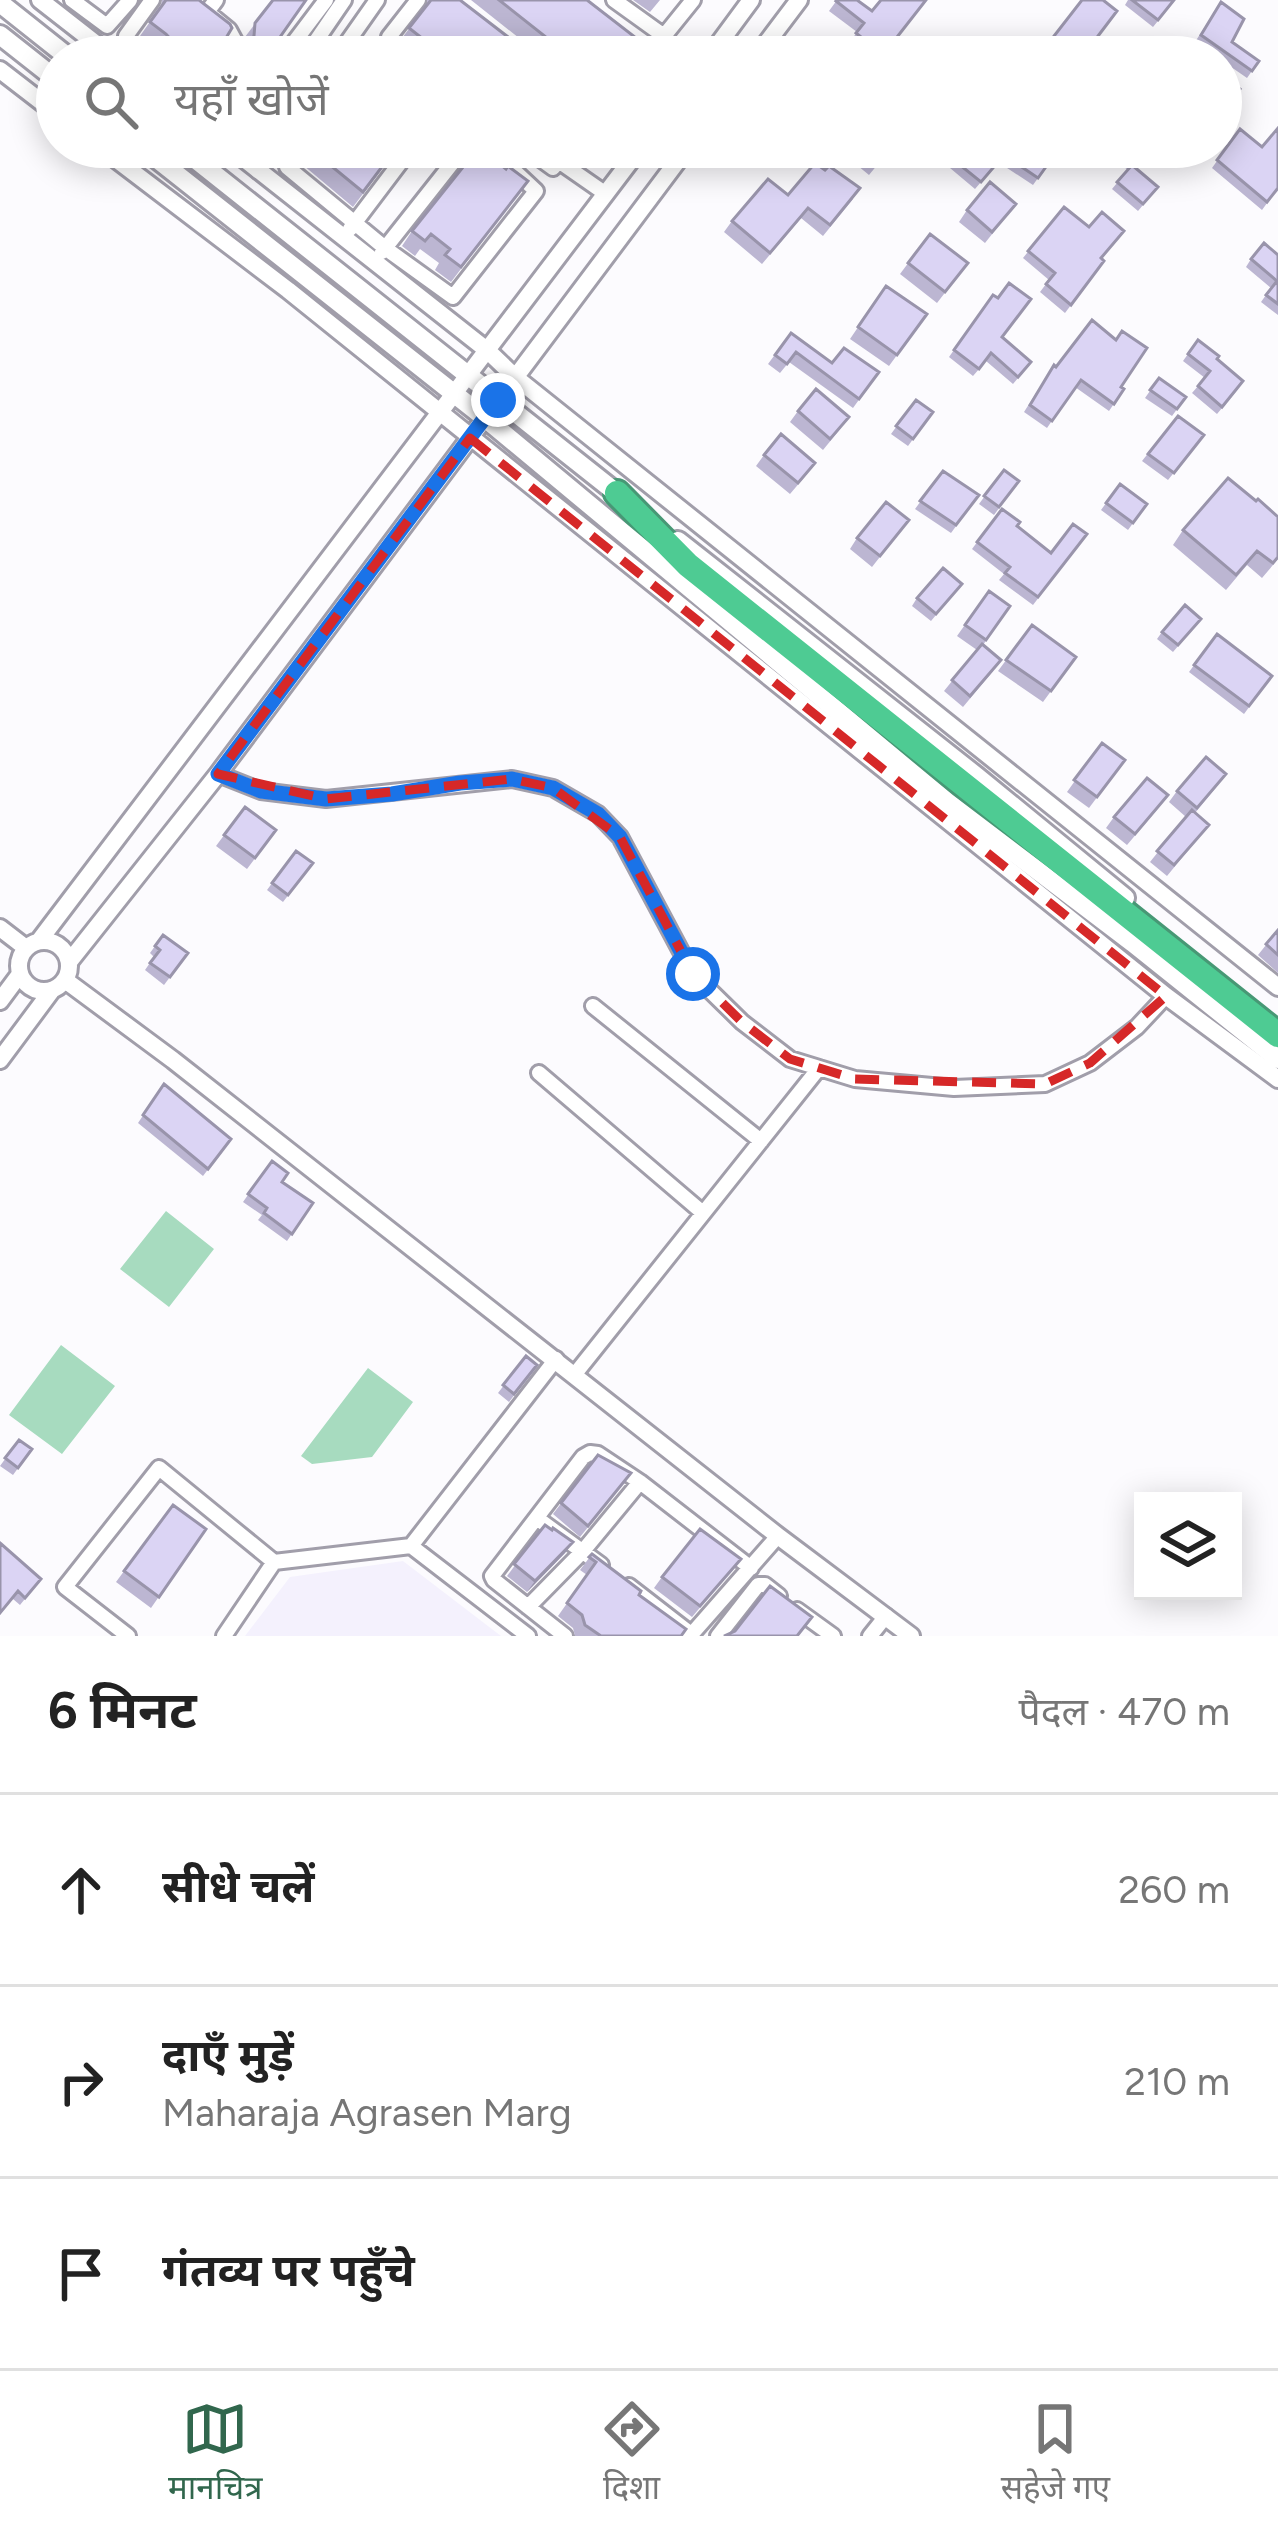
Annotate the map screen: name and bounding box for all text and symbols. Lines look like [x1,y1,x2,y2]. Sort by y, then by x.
search box [36,36,1242,168]
icon: search [78,69,144,135]
text: यहाँ खोजें [174,72,329,126]
route end [471,373,525,427]
route start [666,947,720,1001]
map controls [1134,1492,1242,1600]
button: layers [1134,1492,1242,1600]
text: 6 मिनट [48,1680,197,1741]
text: पैदल · 470 m [1019,1688,1230,1735]
icon: ahead [48,1857,114,1923]
text: सीधे चलें [162,1859,315,1913]
text: 260 m [1118,1866,1230,1913]
text: दाएँ मुड़ें [162,2028,294,2082]
icon: right [48,2049,114,2115]
text: 210 m [1124,2058,1230,2105]
text: Maharaja Agrasen Marg [162,2089,572,2136]
icon: arrive [48,2241,114,2307]
text: गंतव्य पर पहुँचे [162,2243,415,2297]
tab: मानचित्र [168,2396,262,2512]
tab: दिशा [599,2396,665,2512]
tab: सहेजे गए [1001,2396,1110,2512]

